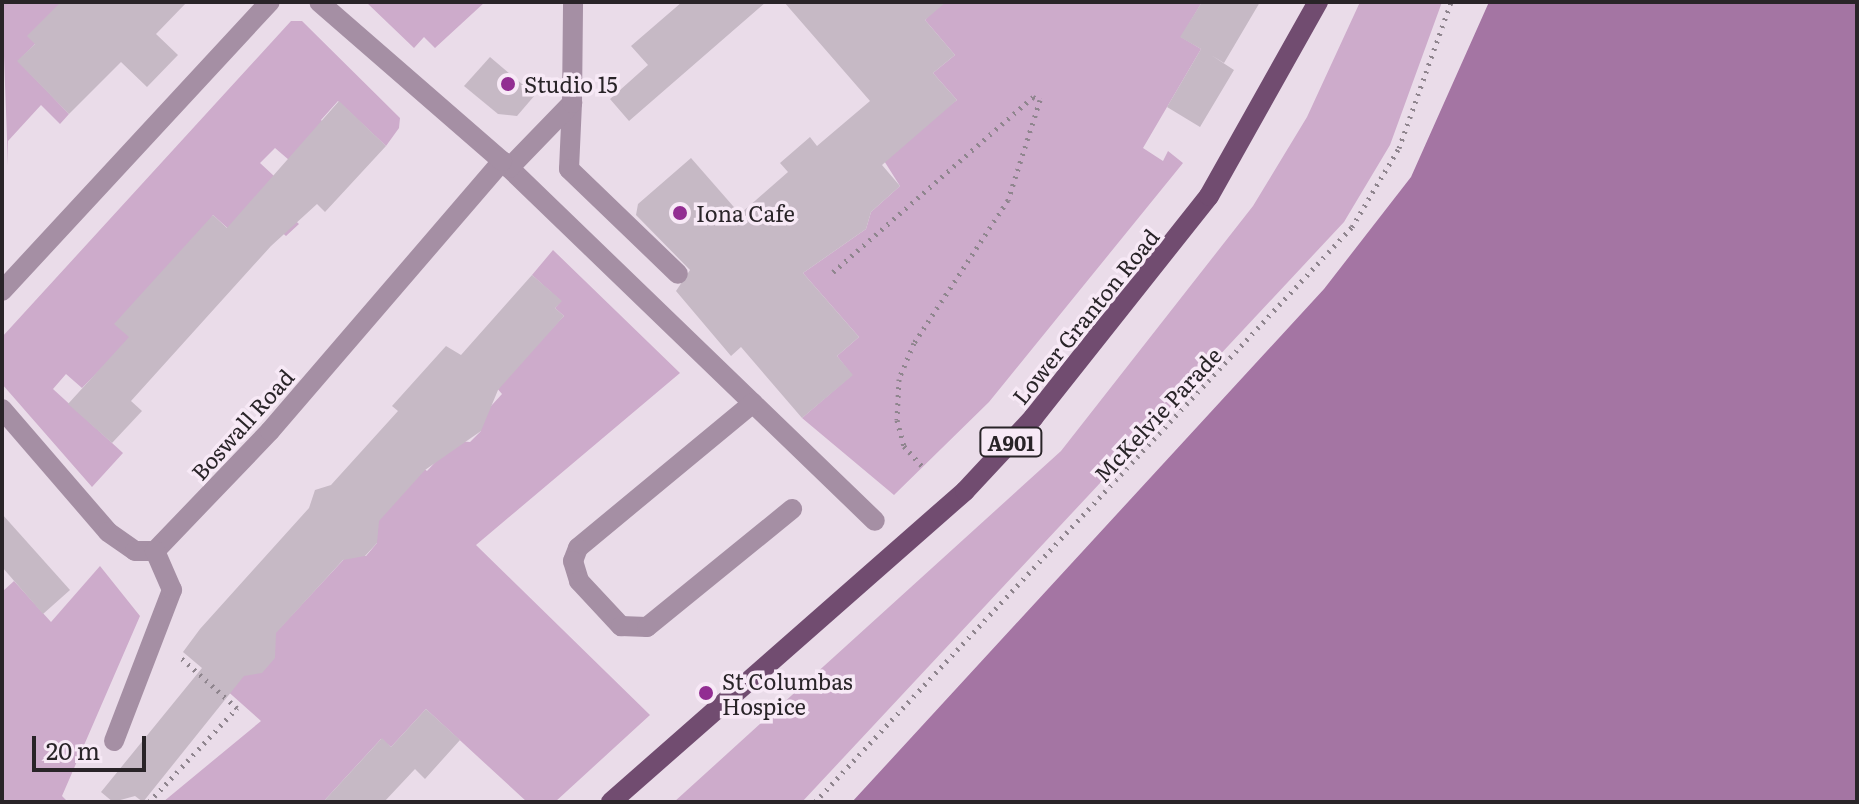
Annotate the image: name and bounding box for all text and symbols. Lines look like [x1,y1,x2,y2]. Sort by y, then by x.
place label: Studio 15 [524,71,618,97]
marker: Studio 15 [499,75,517,93]
place label: Iona Cafe [696,200,795,226]
marker: Iona Cafe [671,204,689,222]
street label: Lower Granton Road [1006,223,1164,409]
street label: McKelvie Parade [1088,341,1226,487]
street label: Boswall Road [185,363,299,485]
road number: A901 [979,426,1043,458]
place label: St Columbas Hospice [722,667,853,718]
marker: St Columbas Hospice [697,684,715,702]
scale bar [36,720,150,770]
text: 20 m [46,732,100,767]

